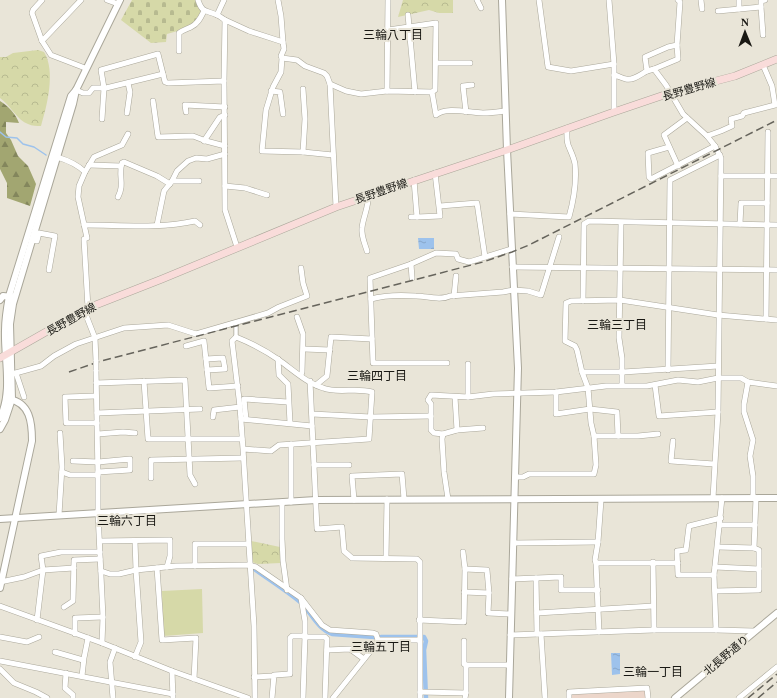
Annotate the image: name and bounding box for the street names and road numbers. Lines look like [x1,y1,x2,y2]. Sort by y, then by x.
street label: 長野豊野線 [661,76,717,102]
street label: 長野豊野線 [353,176,409,206]
street label: 長野豊野線 [44,300,98,338]
street label: 北長野通り [701,633,751,677]

